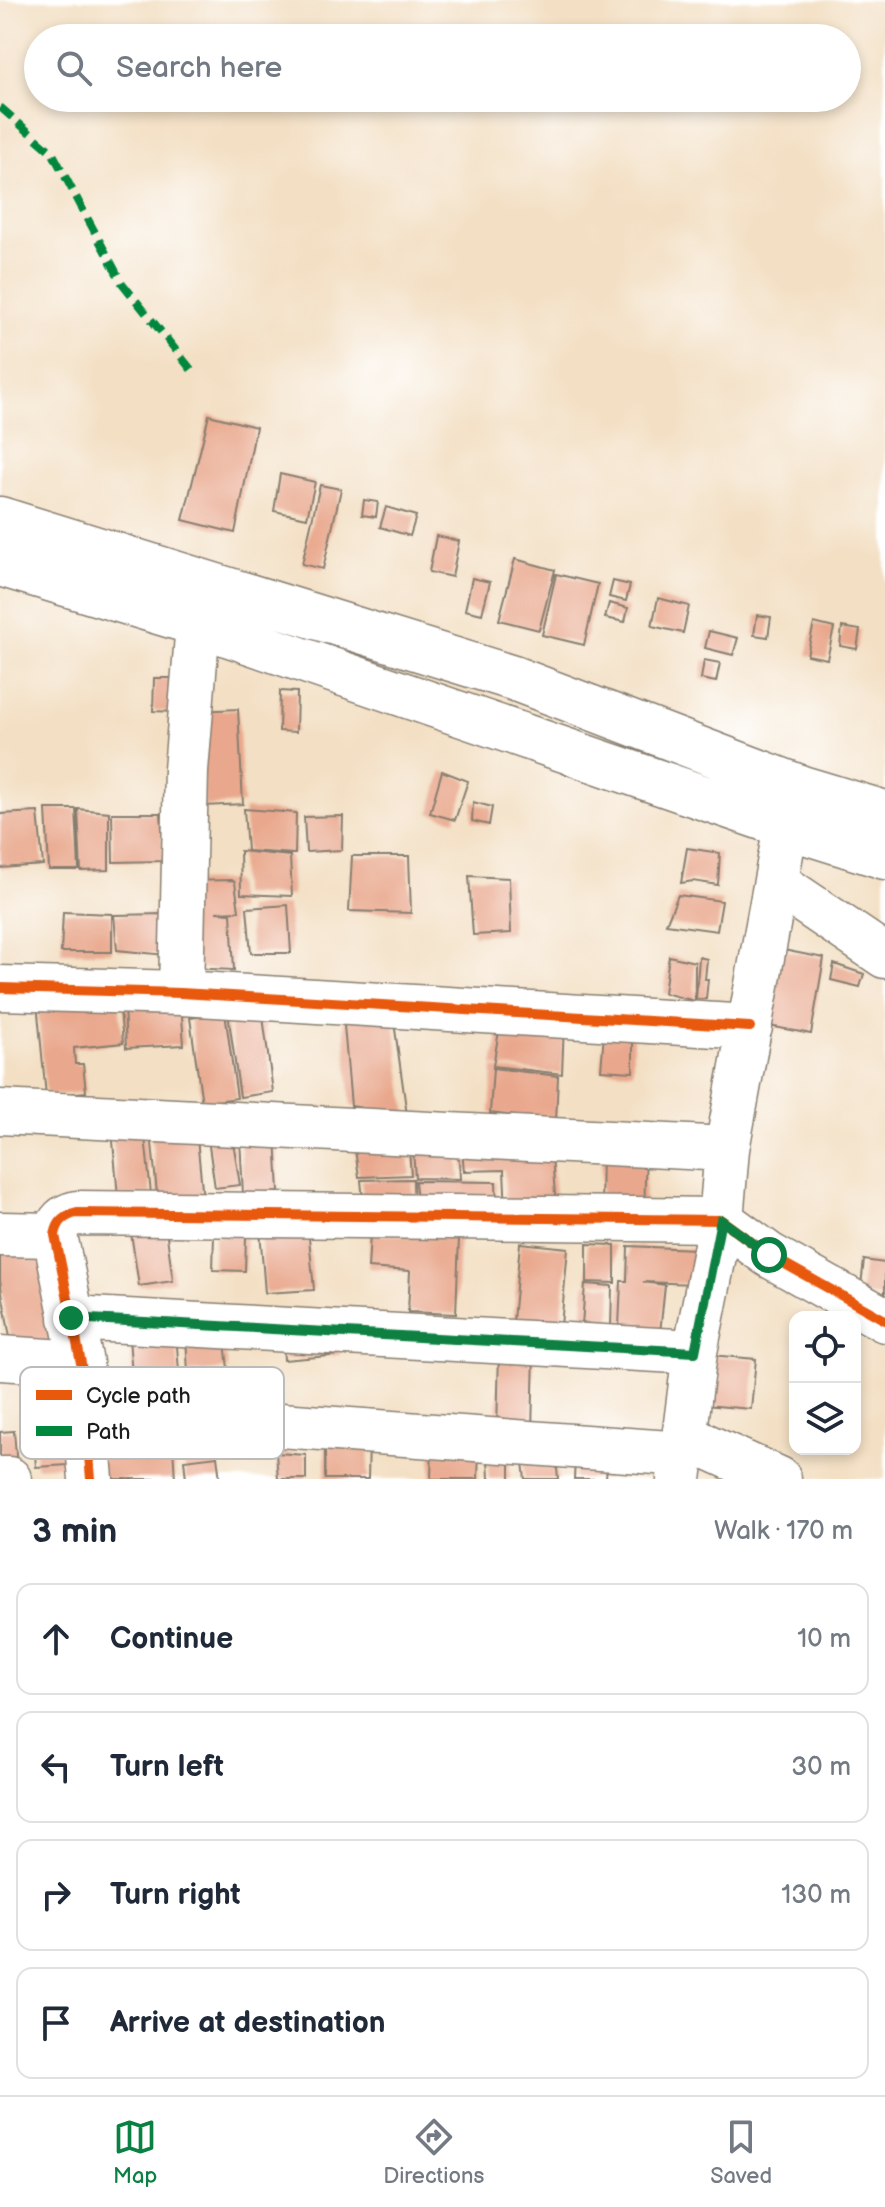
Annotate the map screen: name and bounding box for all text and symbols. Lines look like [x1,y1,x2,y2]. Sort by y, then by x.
search box [24,24,861,112]
icon: search [52,46,96,90]
text: Search here [116,50,282,86]
route start [751,1237,787,1273]
route end [53,1300,89,1336]
map controls [789,1311,861,1455]
button: locate [789,1311,861,1383]
legend [20,1367,284,1459]
text: Cycle path [86,1383,191,1410]
button: layers [789,1383,861,1455]
text: Path [86,1419,130,1446]
text: 3 min [32,1511,117,1552]
text: Walk · 170 m [714,1516,853,1547]
icon: ahead [34,1617,78,1661]
text: Continue [110,1621,233,1657]
text: 10 m [797,1624,851,1655]
icon: left [34,1745,78,1789]
text: Turn left [110,1749,224,1785]
text: 30 m [791,1752,851,1783]
icon: right [34,1873,78,1917]
text: Turn right [110,1877,241,1913]
text: 130 m [781,1880,851,1911]
icon: arrive [34,2001,78,2045]
text: Arrive at destination [110,2005,386,2041]
tab: Map [113,2115,157,2190]
tab: Directions [383,2115,484,2190]
tab: Saved [710,2115,772,2190]

